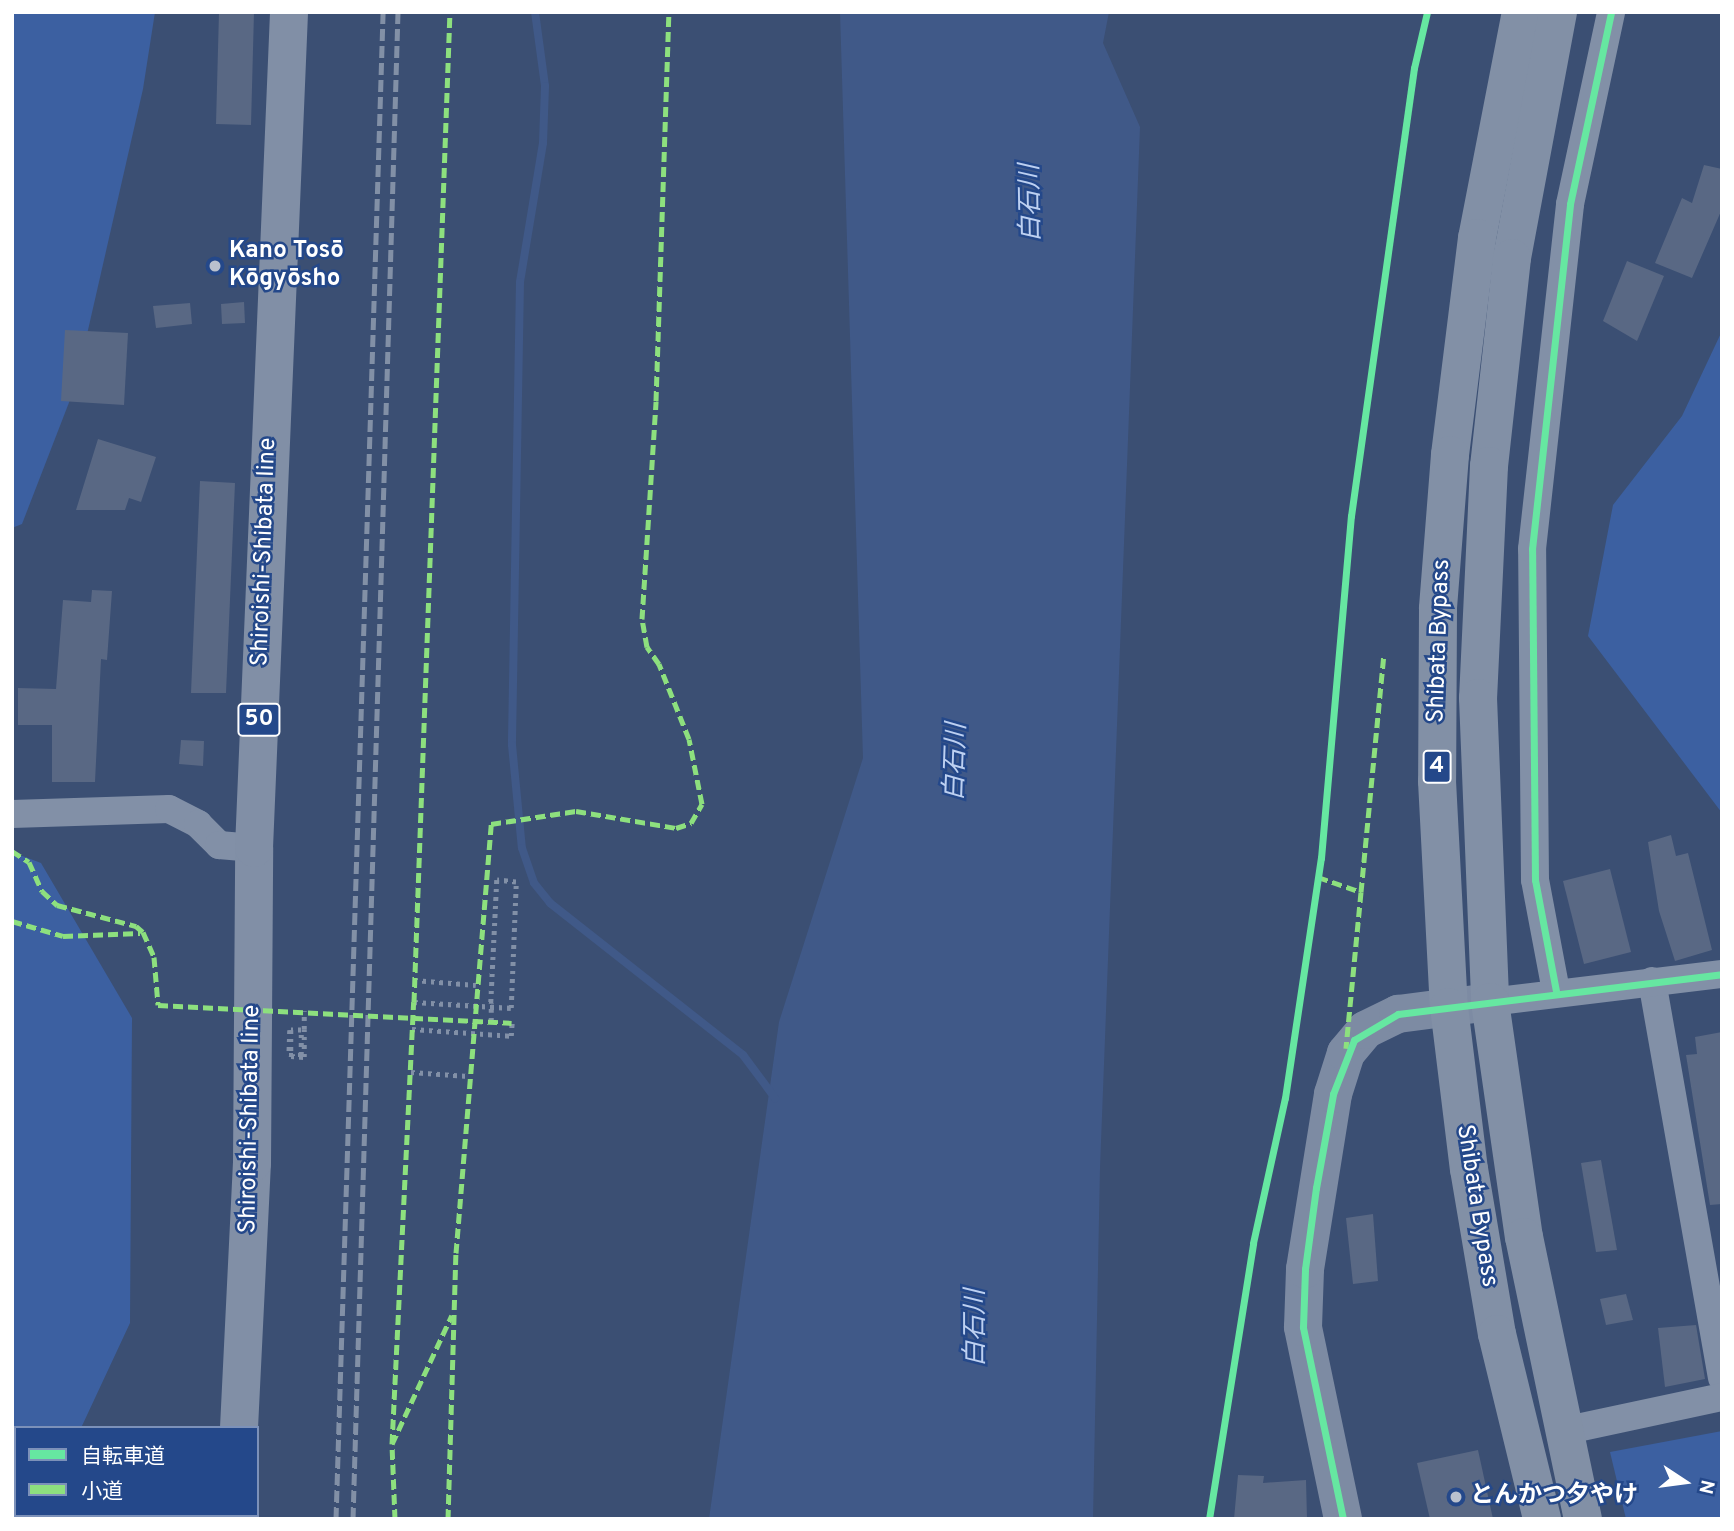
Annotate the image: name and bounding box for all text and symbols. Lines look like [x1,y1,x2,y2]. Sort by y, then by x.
water label: 白石川 [1016,164,1048,242]
place label: Kano Tosō Kōgyōsho [229,238,344,294]
marker: Kano Tosō Kōgyōsho [207,258,223,274]
street label: Shiroishi-Shibata line [247,437,283,667]
street label: Shibata Bypass [1423,558,1457,724]
road number: 50 [236,700,282,740]
water label: 白石川 [940,722,974,802]
road number: 4 [1421,748,1453,786]
street label: Shiroishi-Shibata line [235,1004,267,1234]
street label: Shibata Bypass [1449,1123,1503,1289]
water label: 白石川 [961,1289,993,1367]
legend [14,1426,259,1517]
text: 自転車道 [81,1444,165,1471]
north arrow [1650,1447,1720,1517]
text: N [1692,1477,1719,1496]
text: 小道 [81,1479,123,1506]
place label: とんかつ夕やけ [1470,1483,1638,1511]
marker: とんかつ夕やけ [1448,1489,1464,1505]

